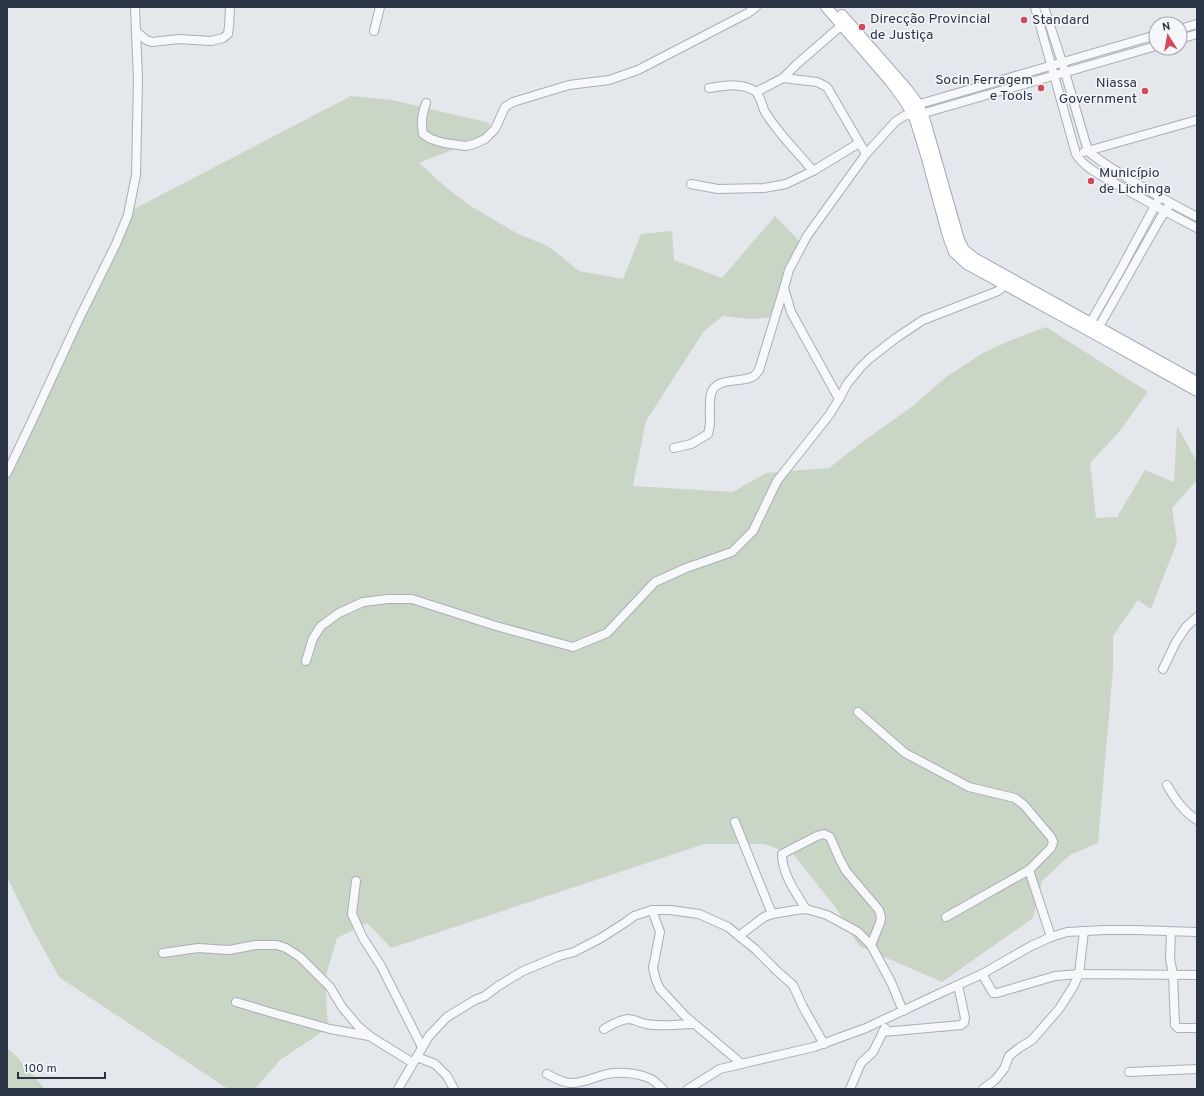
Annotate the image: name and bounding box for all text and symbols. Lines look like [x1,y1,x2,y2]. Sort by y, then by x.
place label: Direcção Provincial de Justiça [870,11,990,44]
place label: Standard [1032,12,1089,29]
marker: Standard [1019,15,1029,25]
north arrow [1148,16,1188,56]
text: N [1161,20,1171,35]
marker: Direcção Provincial de Justiça [857,22,867,32]
place label: Socin Ferragem e Tools [935,72,1033,105]
place label: Niassa Government [1059,75,1137,108]
marker: Socin Ferragem e Tools [1036,83,1046,93]
marker: Niassa Government [1140,86,1150,96]
place label: Município de Lichinga [1099,165,1171,198]
marker: Município de Lichinga [1086,176,1096,186]
scale bar [18,1054,105,1080]
text: 100 m [24,1061,57,1077]

